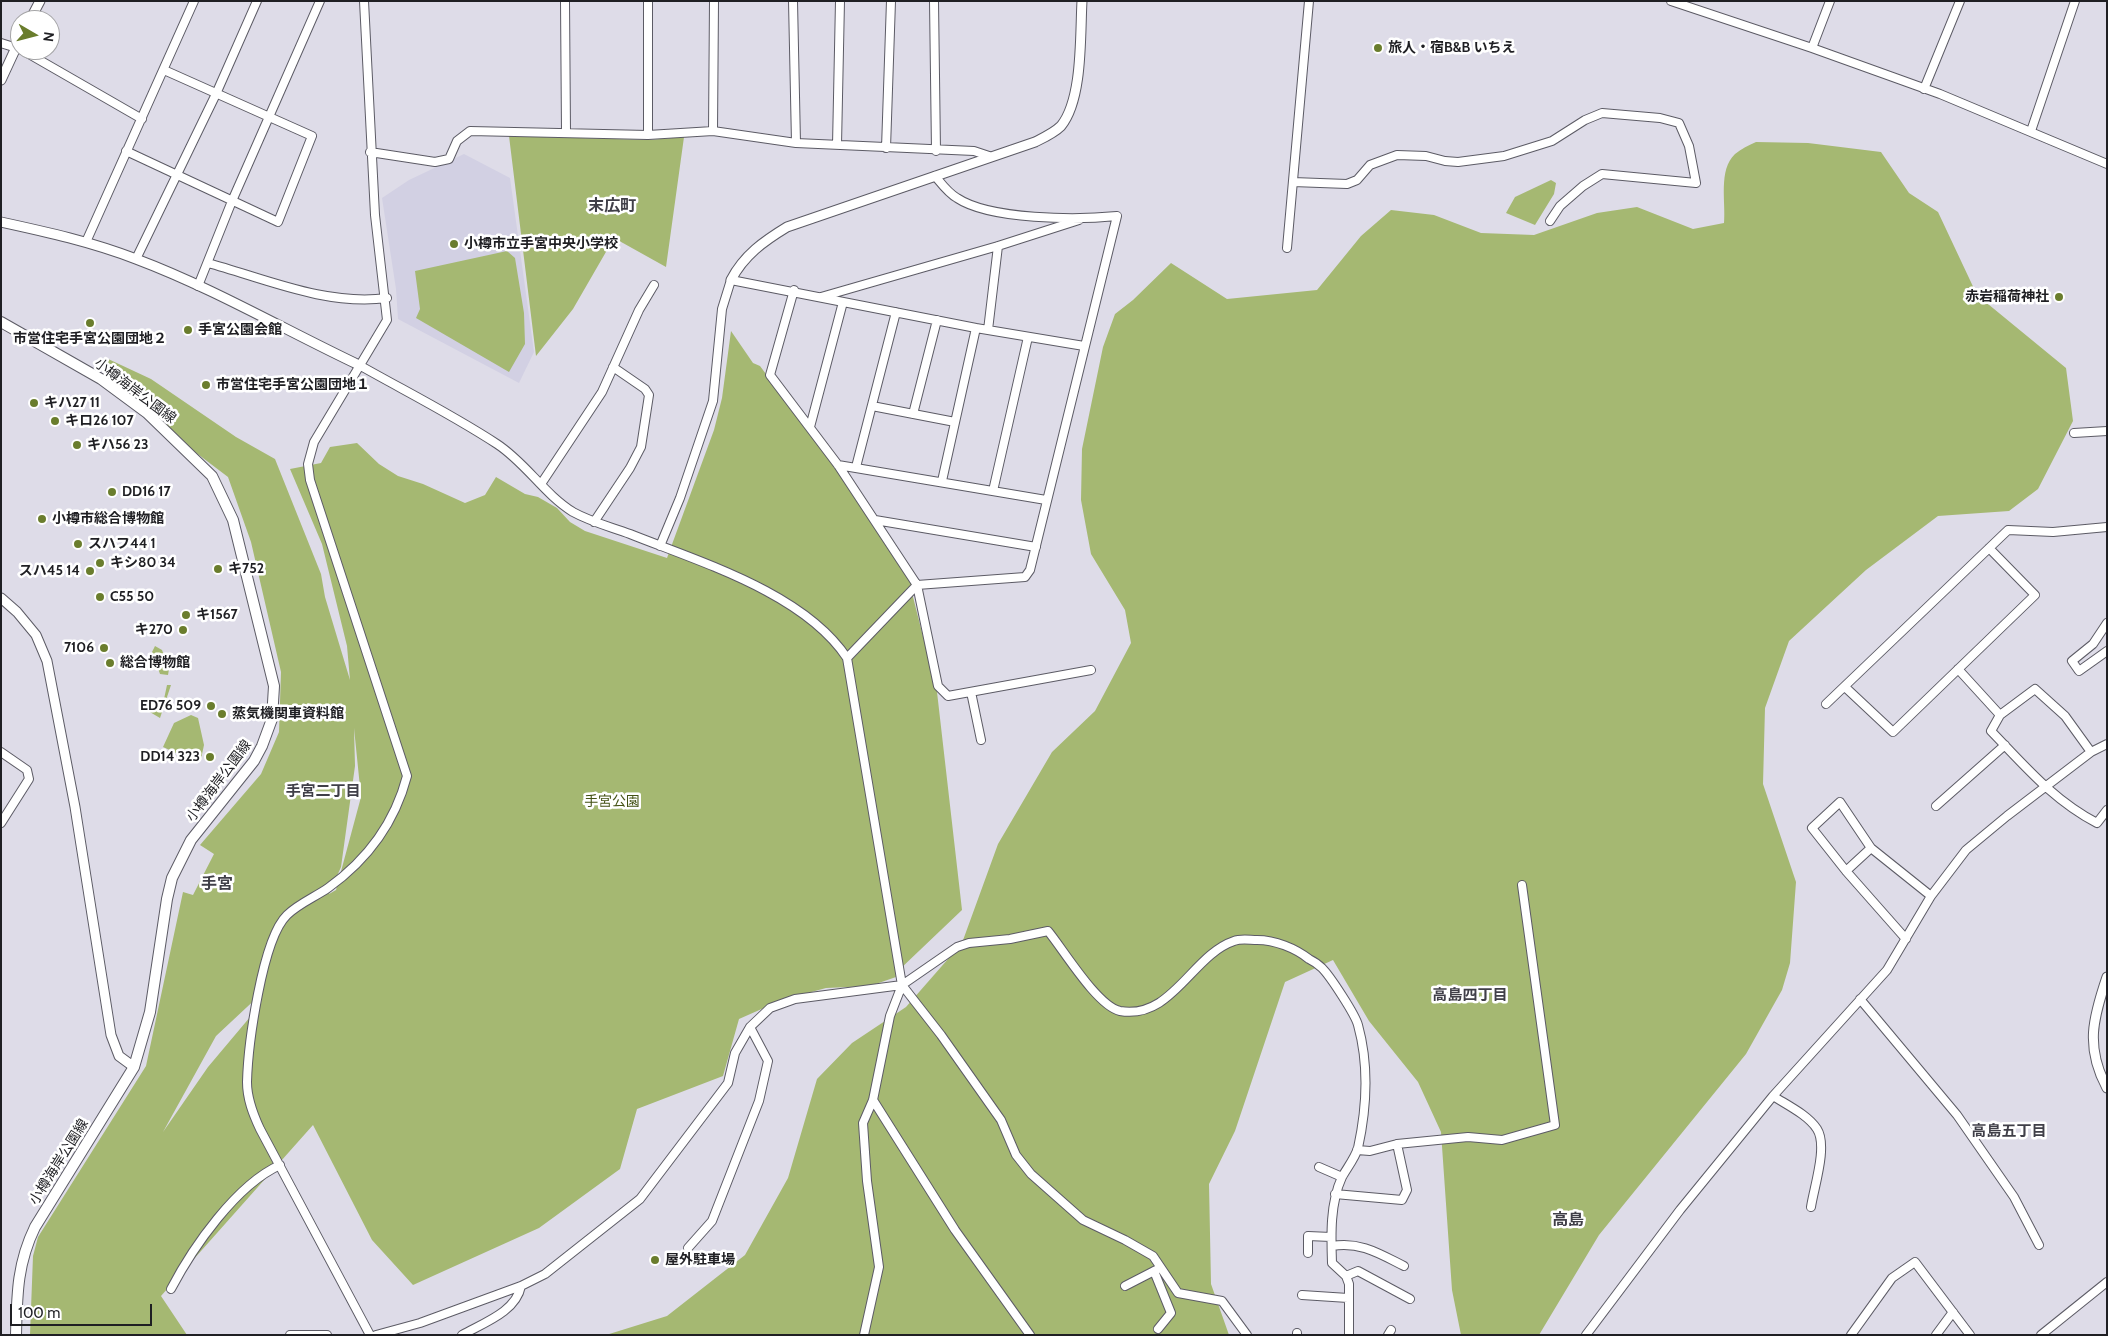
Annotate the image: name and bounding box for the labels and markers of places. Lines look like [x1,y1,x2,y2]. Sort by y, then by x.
place label: 旅人・宿B&B いちえ [1388,40,1515,56]
marker: 旅人・宿B&B いちえ [1372,42,1384,54]
place label: 小樽市立手宮中央小学校 [464,236,618,252]
marker: 小樽市立手宮中央小学校 [448,238,460,250]
place label: 赤岩稲荷神社 [1965,289,2049,305]
marker: 赤岩稲荷神社 [2053,291,2065,303]
marker: 市営住宅手宮公園団地２ [84,317,96,329]
place label: 手宮公園会館 [198,322,282,338]
marker: 手宮公園会館 [182,324,194,336]
place label: 市営住宅手宮公園団地２ [13,331,167,347]
place label: 市営住宅手宮公園団地１ [216,377,370,393]
marker: 市営住宅手宮公園団地１ [200,379,212,391]
place label: キハ27 11 [44,395,100,411]
marker: キハ27 11 [28,397,40,409]
place label: キロ26 107 [65,413,134,429]
marker: キロ26 107 [49,415,61,427]
place label: キハ56 23 [87,437,148,453]
marker: キハ56 23 [71,439,83,451]
place label: DD16 17 [122,484,171,500]
marker: DD16 17 [106,486,118,498]
place label: 小樽市総合博物館 [52,511,164,527]
marker: 小樽市総合博物館 [36,513,48,525]
place label: スハフ44 1 [88,536,156,552]
marker: スハフ44 1 [72,538,84,550]
place label: キシ80 34 [110,555,176,571]
marker: キシ80 34 [94,557,106,569]
place label: キ752 [228,561,264,577]
place label: スハ45 14 [19,563,80,579]
marker: キ752 [212,563,224,575]
marker: スハ45 14 [84,565,96,577]
place label: C55 50 [110,589,154,605]
marker: C55 50 [94,591,106,603]
place label: キ1567 [196,607,238,623]
marker: キ1567 [180,609,192,621]
place label: キ270 [135,622,173,638]
marker: キ270 [177,624,189,636]
place label: 7106 [64,640,94,656]
marker: 7106 [98,642,110,654]
place label: 総合博物館 [120,655,190,671]
marker: 総合博物館 [104,657,116,669]
place label: ED76 509 [140,698,201,714]
marker: ED76 509 [205,700,217,712]
place label: 蒸気機関車資料館 [232,706,344,722]
marker: 蒸気機関車資料館 [216,708,228,720]
place label: DD14 323 [140,749,200,765]
marker: DD14 323 [204,751,216,763]
place label: 屋外駐車場 [665,1252,735,1268]
marker: 屋外駐車場 [649,1254,661,1266]

